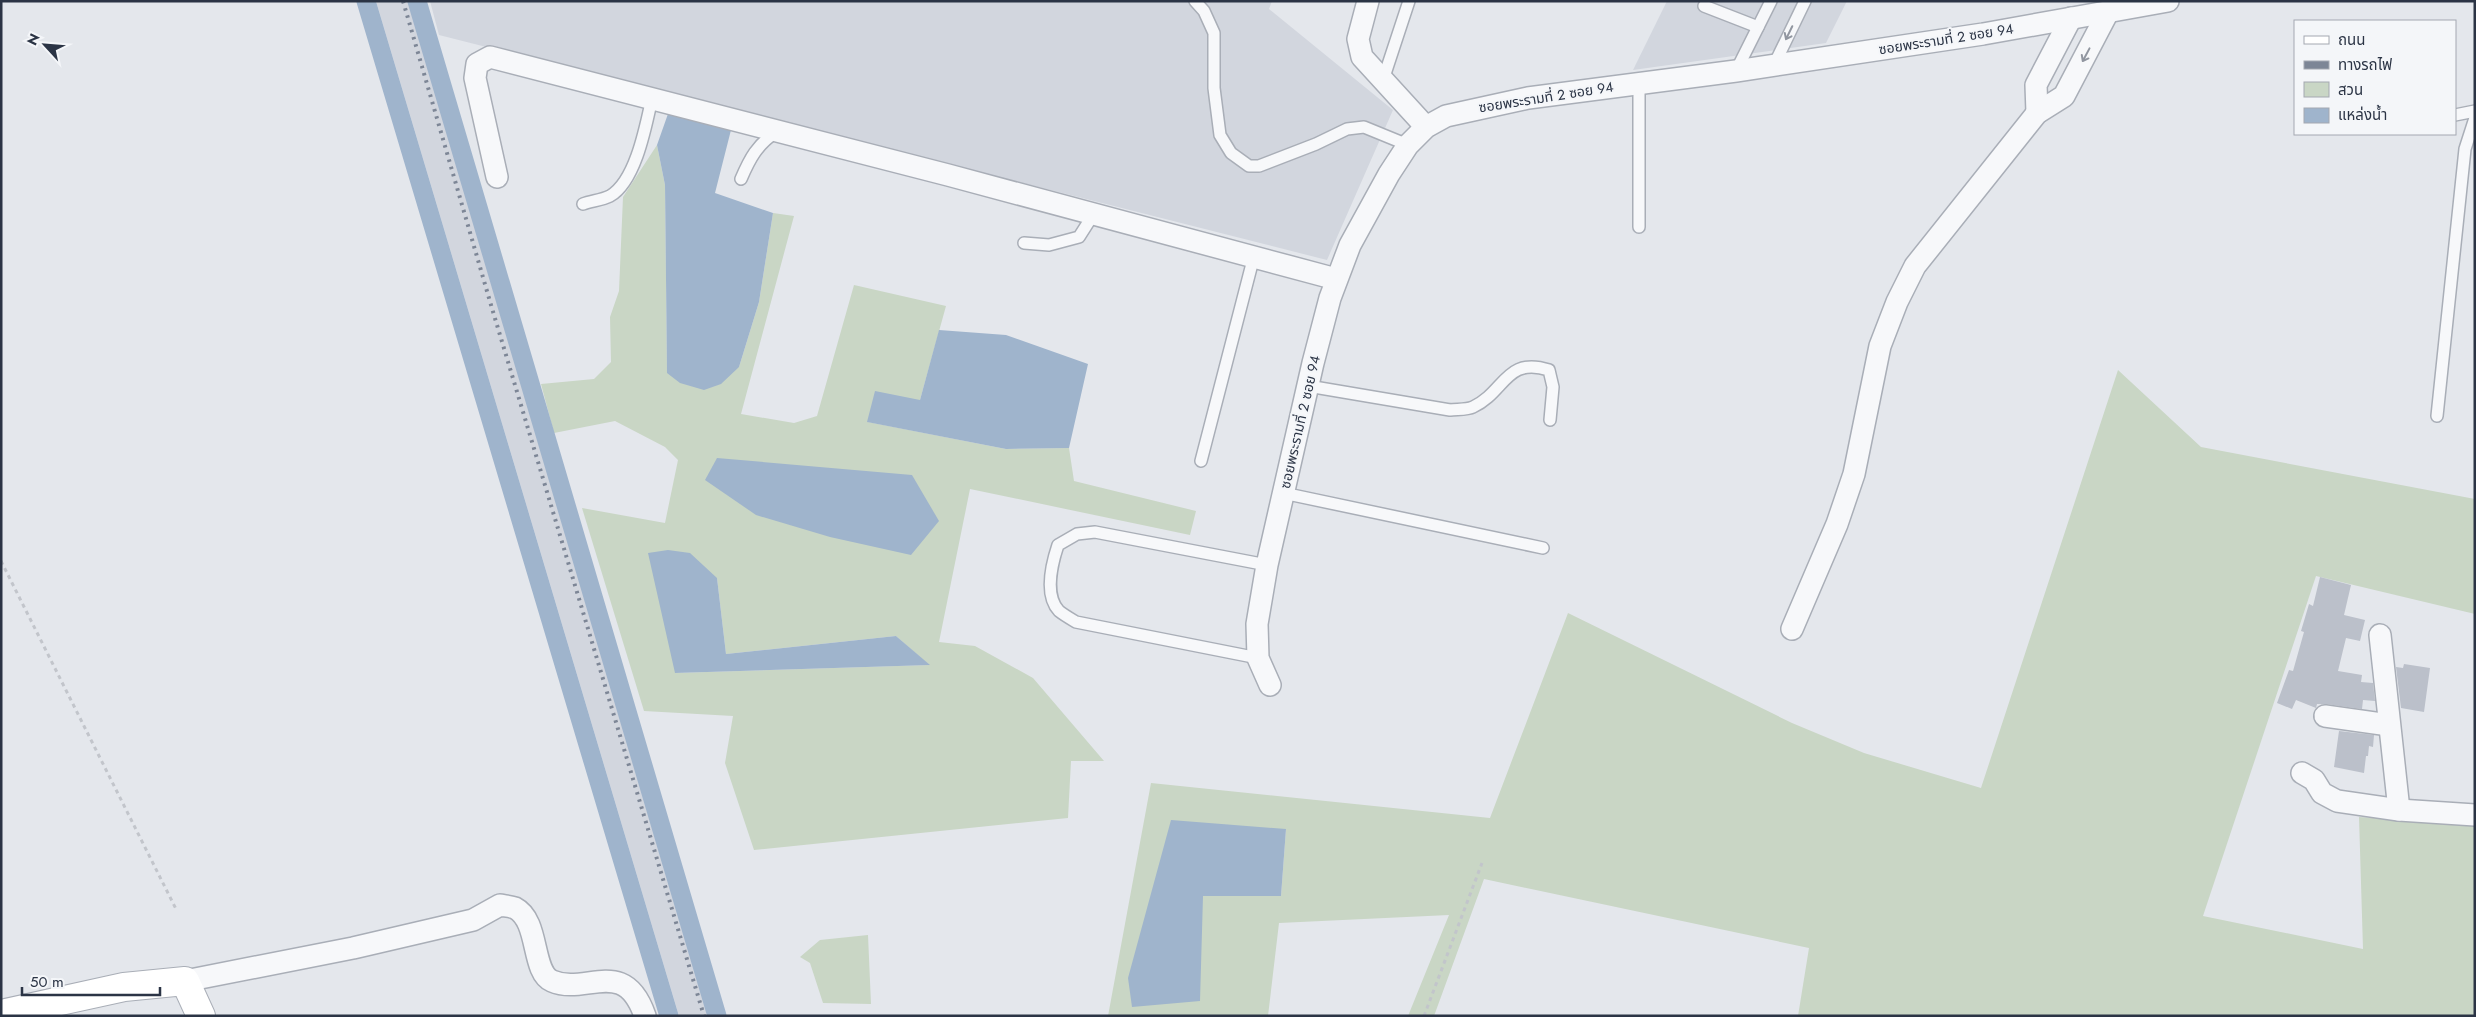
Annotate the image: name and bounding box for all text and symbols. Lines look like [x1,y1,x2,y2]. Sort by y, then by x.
street label: ซอยพระรามที่ 2 ซอย 94 [1877,18,2015,60]
north arrow [20,20,70,70]
legend [2294,20,2456,135]
one-way arrow [1784,25,1793,40]
text: ถนน [2338,29,2365,51]
text: N [22,30,45,49]
one-way arrow [2081,47,2090,62]
text: ทางรถไฟ [2338,54,2392,76]
street label: ซอยพระรามที่ 2 ซอย 94 [1477,76,1615,118]
text: สวน [2338,79,2363,101]
text: แหล่งน้ำ [2338,104,2387,126]
street label: ซอยพระรามที่ 2 ซอย 94 [1275,353,1325,491]
scale bar [22,964,160,996]
text: 50 m [30,971,64,993]

